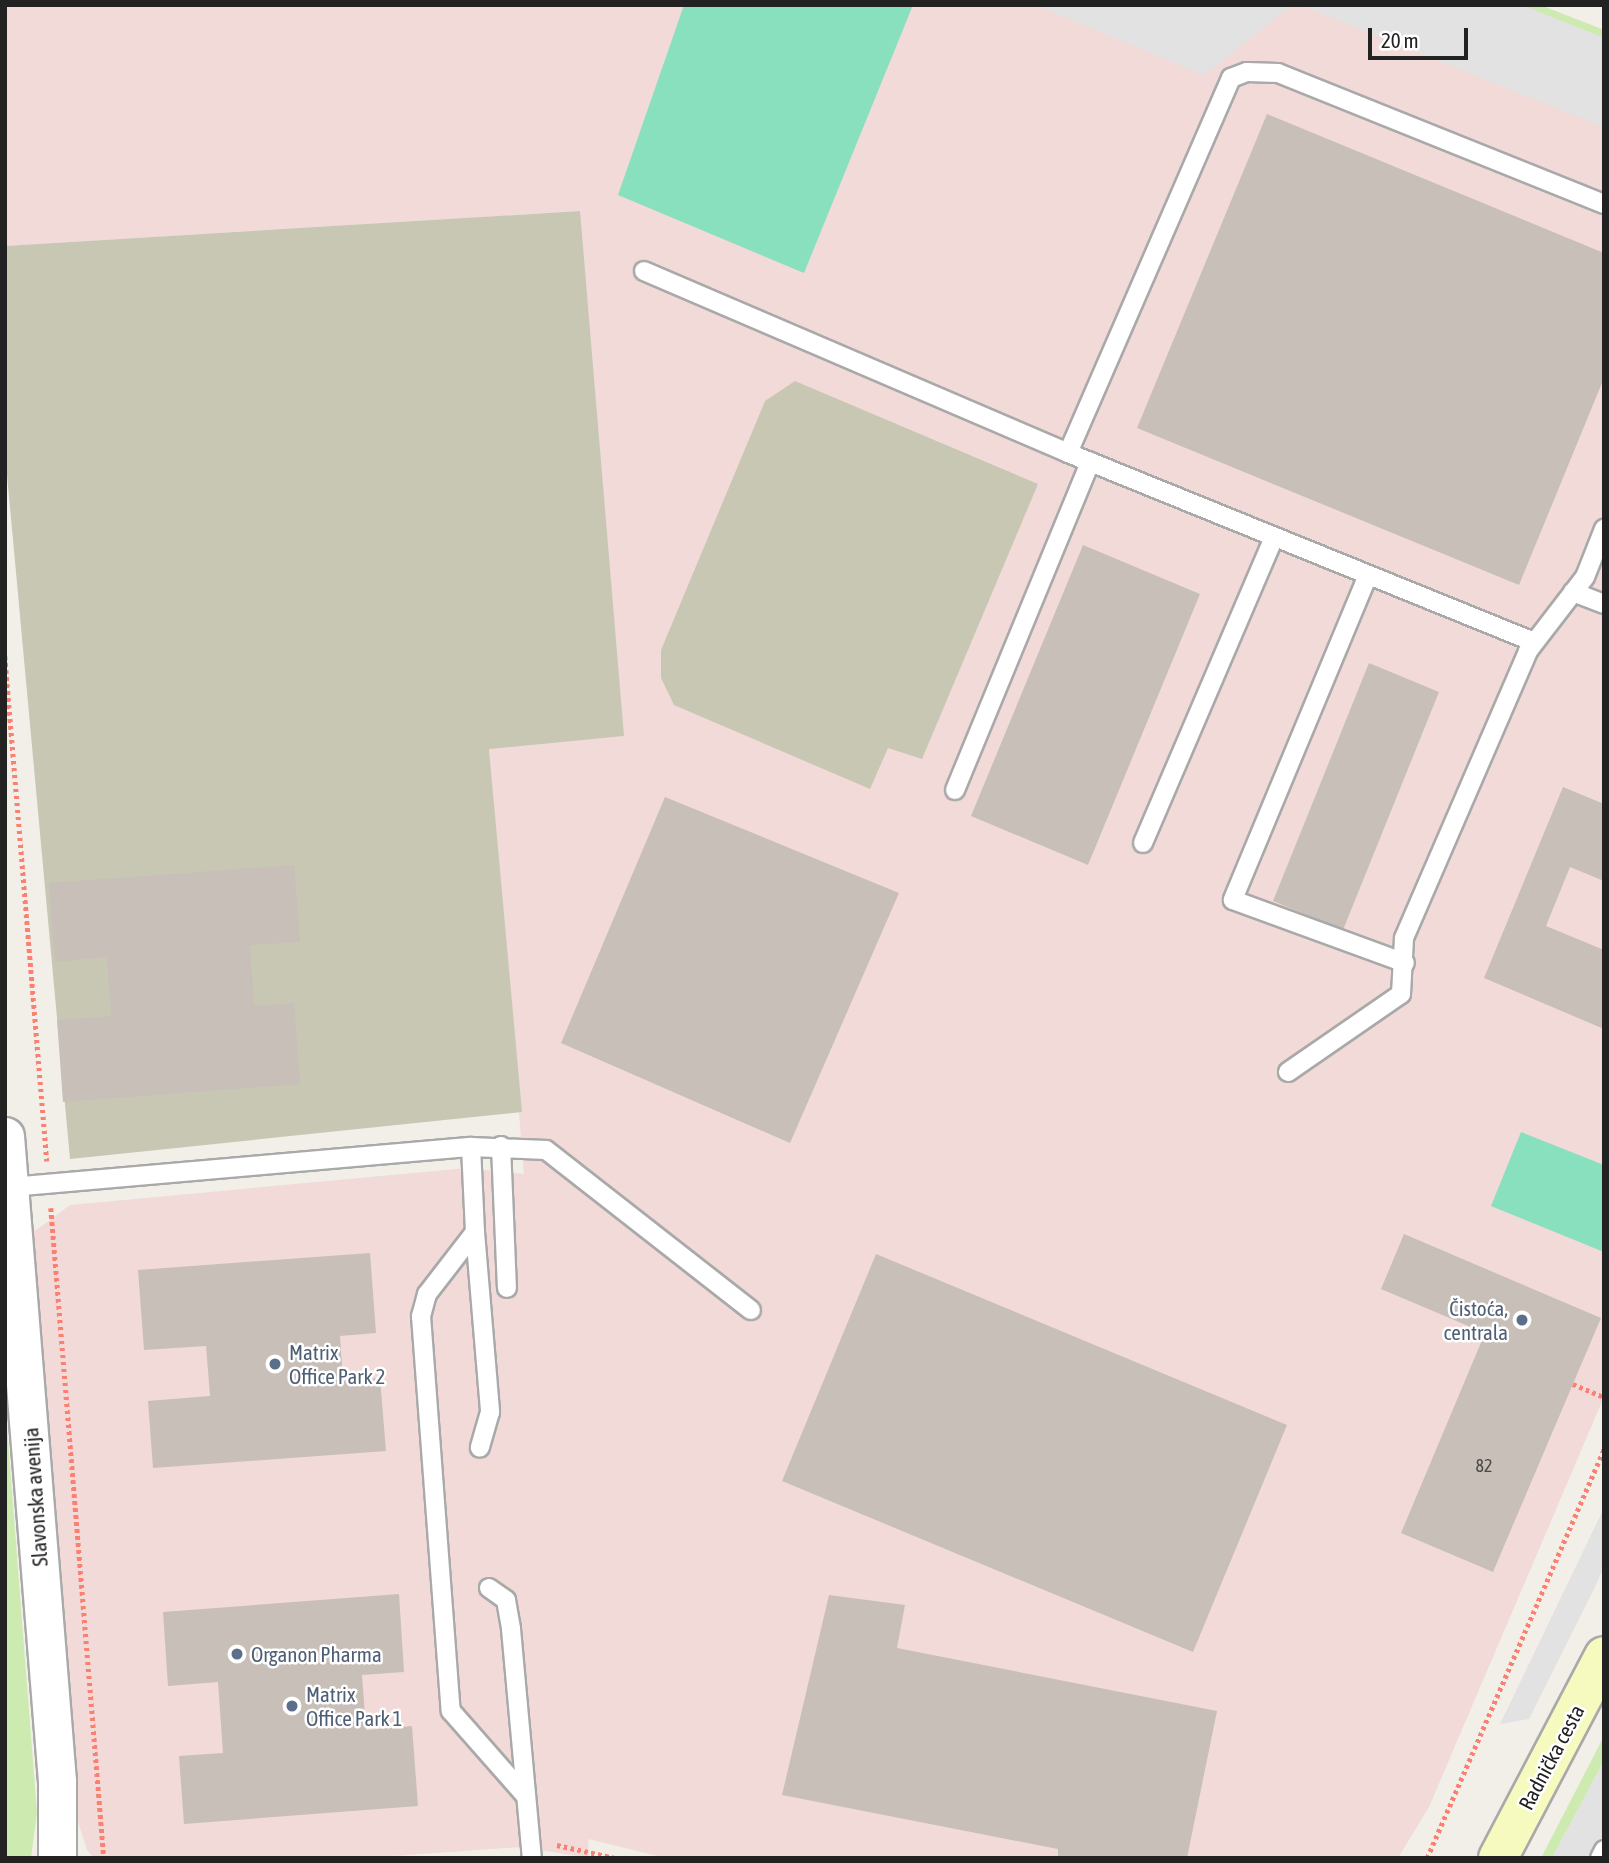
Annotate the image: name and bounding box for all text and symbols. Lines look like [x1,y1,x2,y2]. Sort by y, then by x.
scale bar [1371,14,1471,58]
text: 20 m [1381,28,1419,52]
place label: Čistoća, centrala [1444,1295,1508,1345]
marker: Čistoća, centrala [1514,1312,1530,1328]
place label: Matrix Office Park 2 [289,1339,385,1389]
marker: Matrix Office Park 2 [267,1356,283,1372]
street label: Slavonska avenija [18,1427,52,1567]
house number: 82 [1476,1455,1492,1477]
place label: Organon Pharma [251,1641,382,1667]
marker: Organon Pharma [229,1646,245,1662]
place label: Matrix Office Park 1 [306,1681,402,1731]
marker: Matrix Office Park 1 [284,1698,300,1714]
street label: Radnička cesta [1513,1700,1589,1814]

